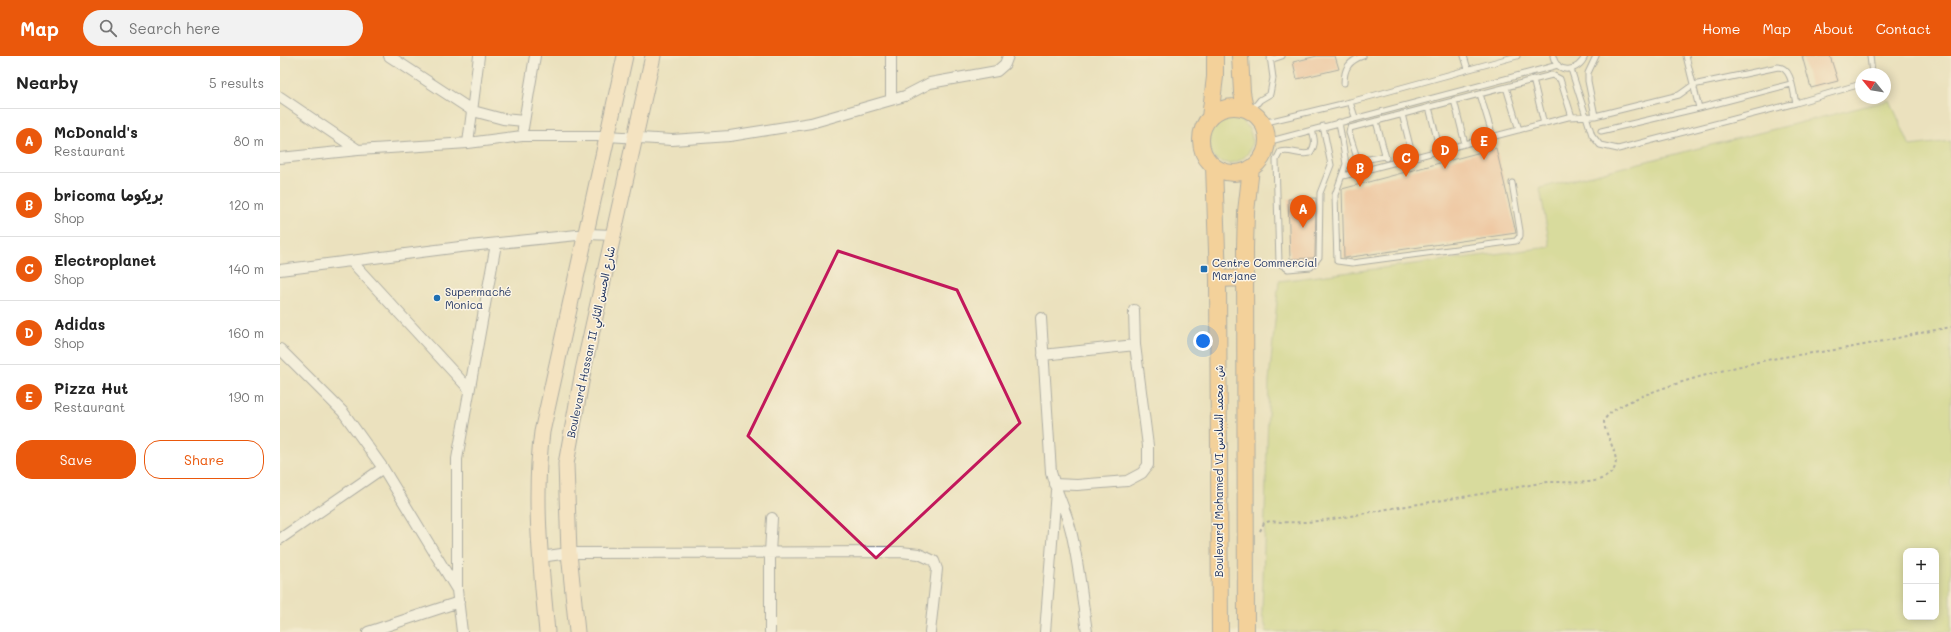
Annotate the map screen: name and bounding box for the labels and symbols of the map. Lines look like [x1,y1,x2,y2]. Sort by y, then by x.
north arrow [1855,68,1891,104]
pin: E [1471,127,1497,160]
pin: D [1432,136,1458,169]
pin: C [1393,144,1419,177]
pin: B [1347,154,1373,187]
pin: A [1290,195,1316,228]
street label: Boulevard Hassan II شارع الحسن الثاني [563,245,622,440]
place label: Centre Commercial Marjane [1212,255,1317,283]
marker: Centre Commercial Marjane [1199,264,1209,274]
place label: Supermaché Monica [445,284,512,312]
marker: Supermaché Monica [432,293,442,303]
your location [1193,331,1213,351]
street label: Boulevard Mohamed VI ش. محمد السادس [1211,365,1226,577]

